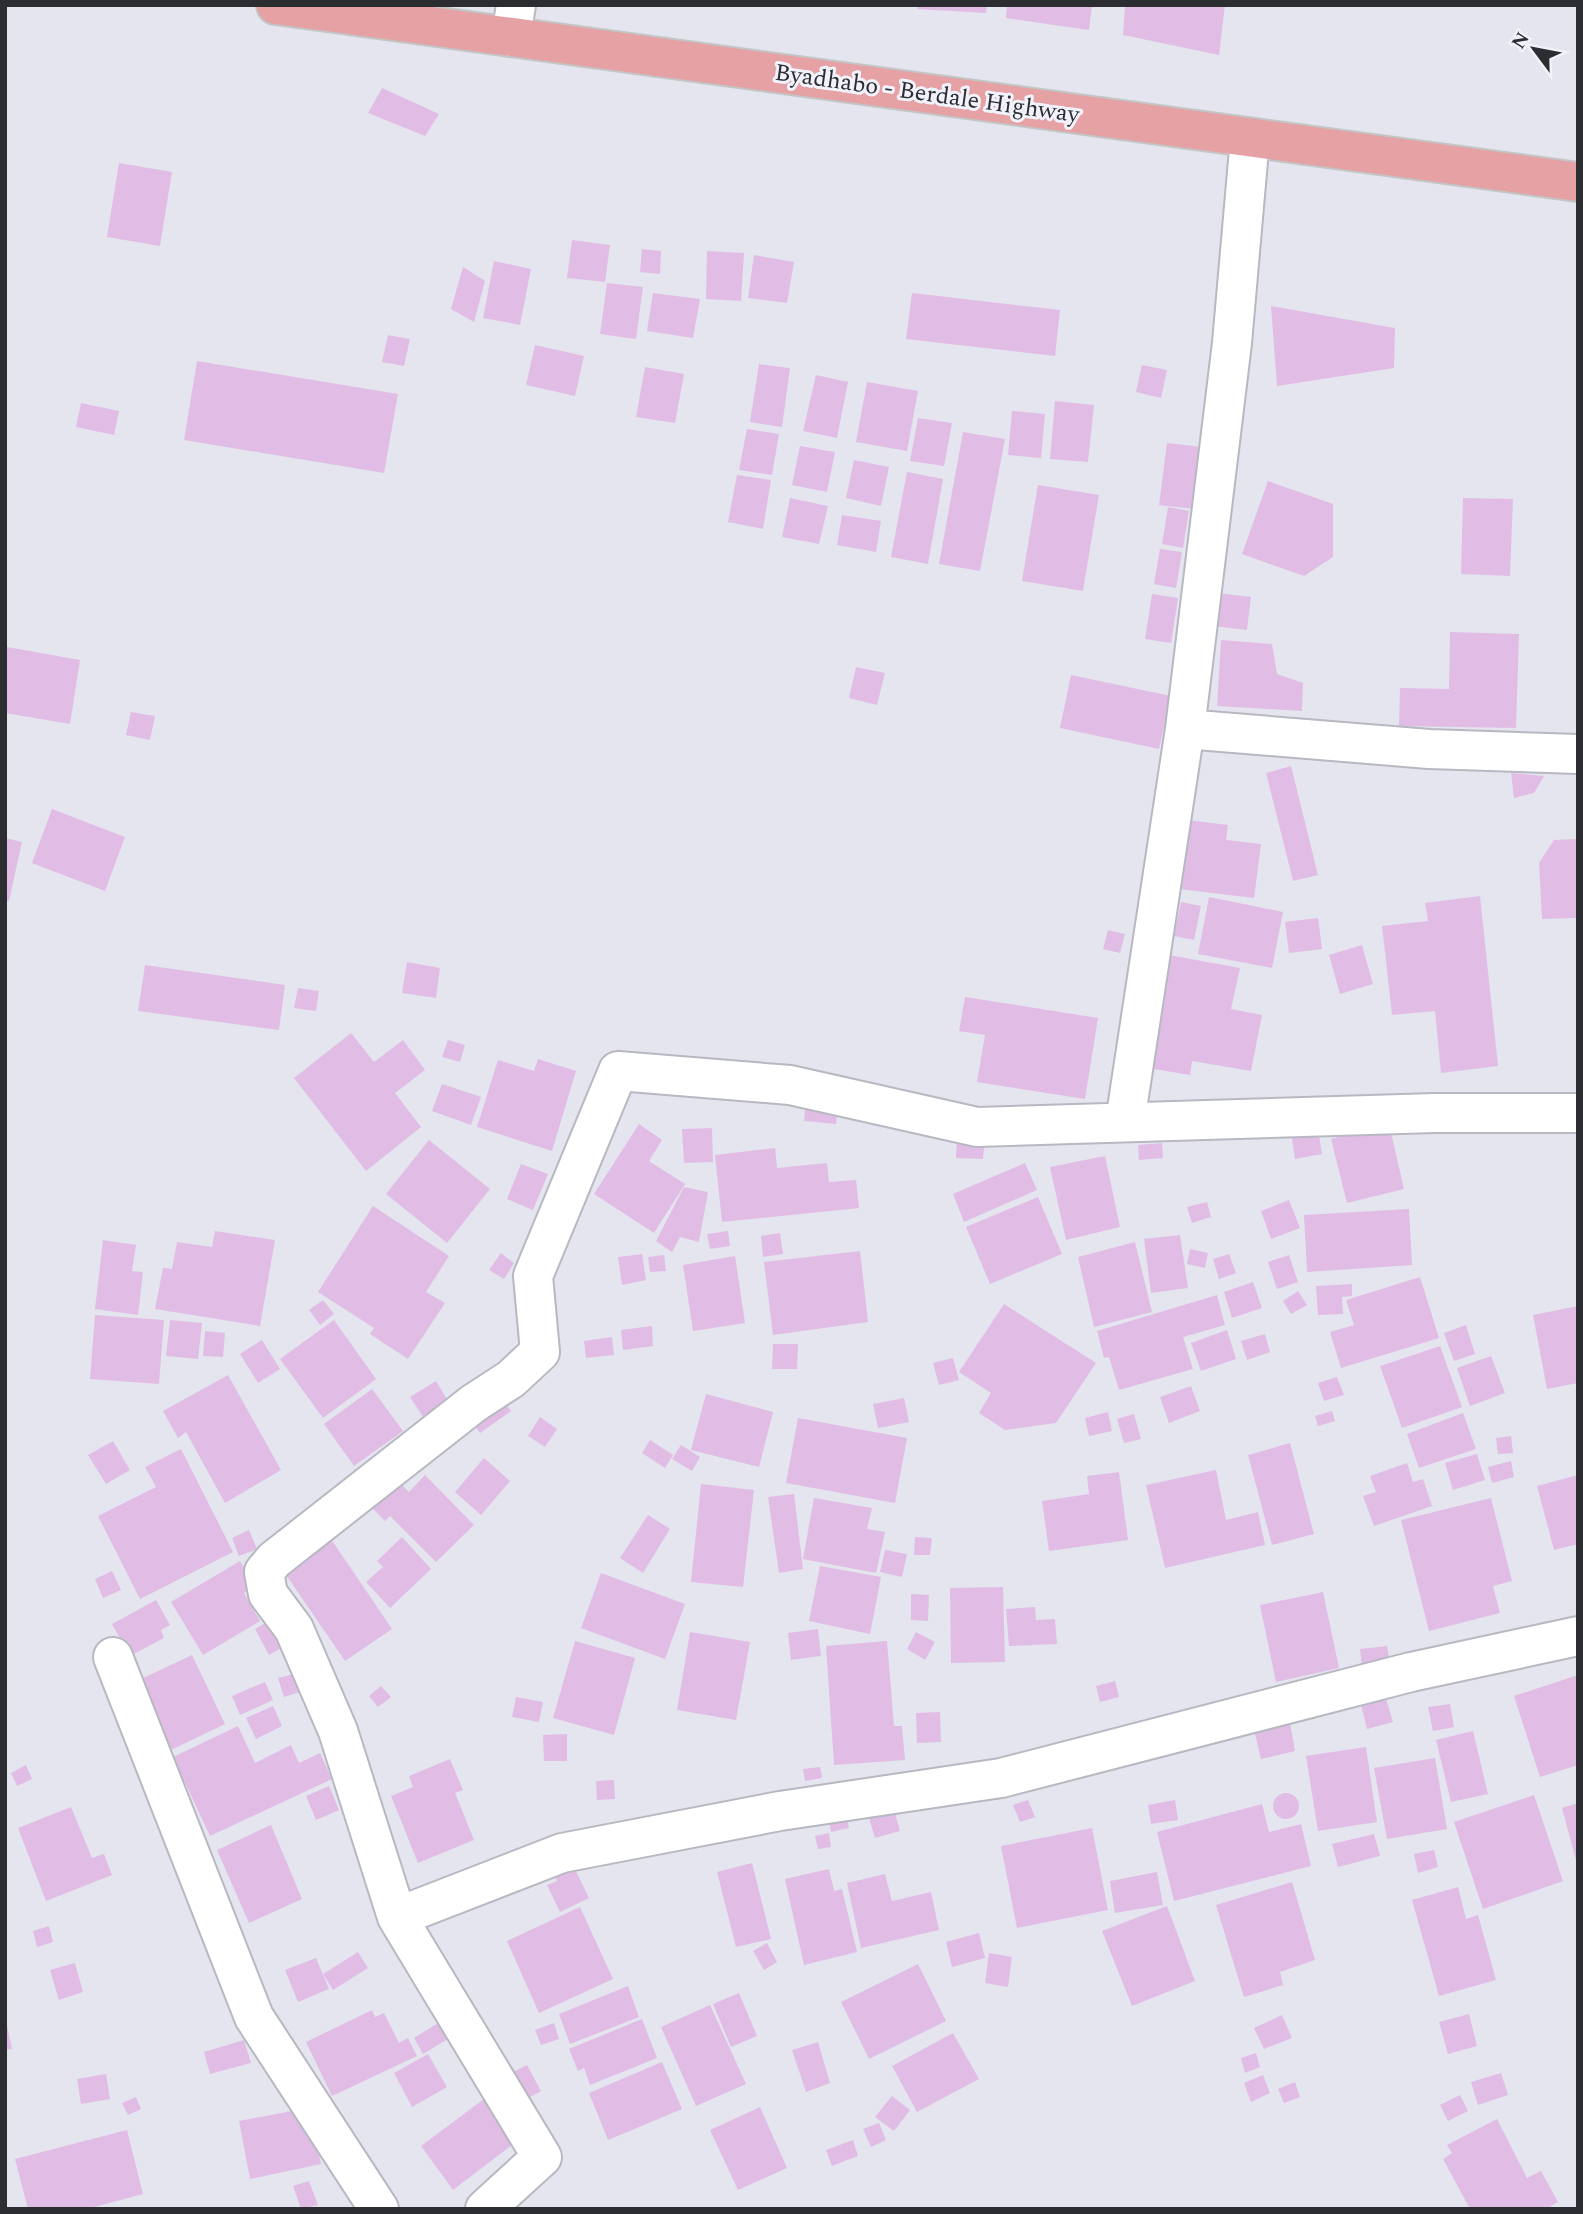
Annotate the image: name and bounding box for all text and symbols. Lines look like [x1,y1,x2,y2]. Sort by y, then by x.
north arrow [1499,14,1569,84]
text: N [1504,27,1537,55]
street label: Byadhabo - Berdale Highway [772,55,1083,133]

